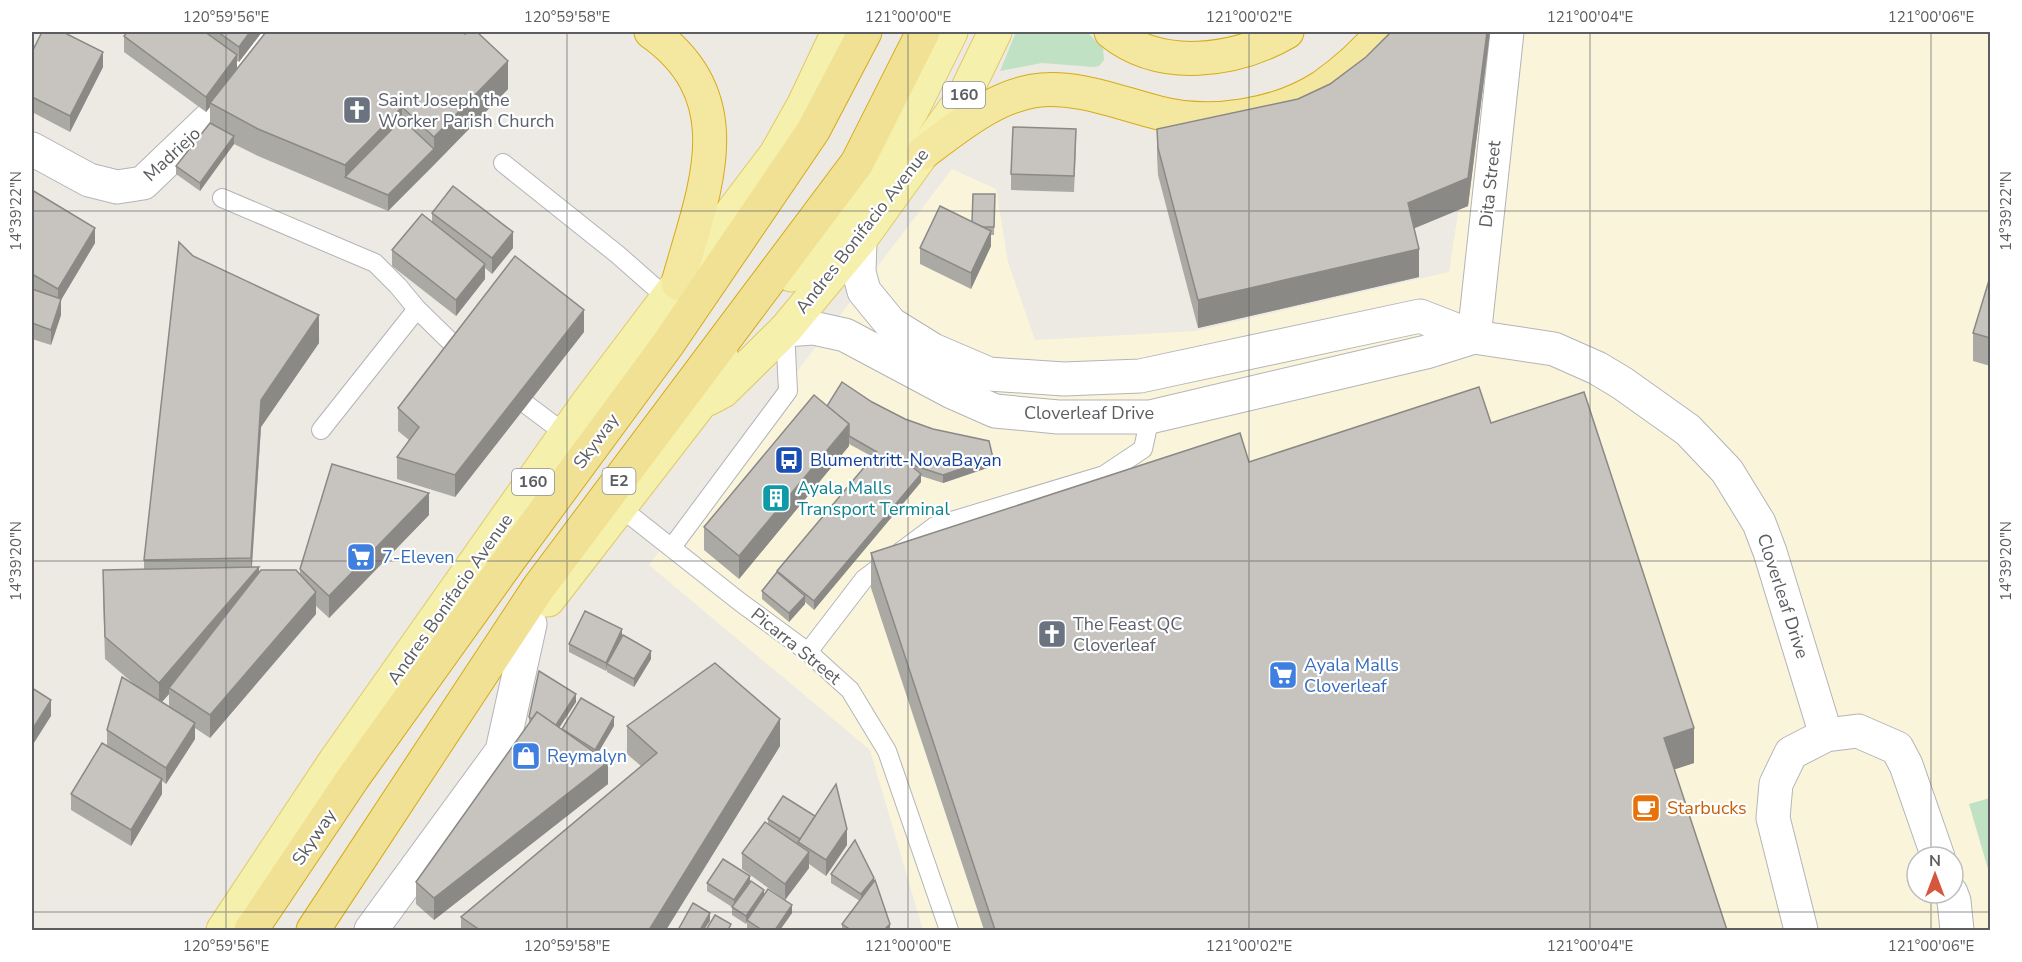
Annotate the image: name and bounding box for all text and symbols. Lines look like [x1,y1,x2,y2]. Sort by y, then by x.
text: 120°59'56"E [183,7,269,27]
text: 120°59'58"E [524,7,610,27]
text: 121°00'00"E [865,7,951,27]
text: 121°00'02"E [1206,7,1292,27]
text: 121°00'04"E [1547,7,1633,27]
text: 121°00'06"E [1888,7,1974,27]
road number: 160 [943,82,985,108]
place label: Saint Joseph the Worker Parish Church [378,88,555,133]
church icon: Saint Joseph the Worker Parish Church [341,94,373,126]
street label: Madriejo [138,121,206,187]
street label: Dita Street [1474,139,1507,229]
street label: Andres Bonifacio Avenue [790,143,934,319]
text: 14°39'22"N [6,171,26,251]
text: 14°39'22"N [1996,171,2016,251]
street label: Cloverleaf Drive [1024,401,1154,425]
street label: Skyway [568,408,625,474]
bus stop icon: Blumentritt-NovaBayan [773,444,805,476]
place label: Blumentritt-NovaBayan [810,448,1002,472]
road number: E2 [602,468,636,494]
road number: 160 [512,469,554,495]
place label: Ayala Malls Transport Terminal [797,476,950,521]
building icon: Ayala Malls Transport Terminal [760,482,792,514]
street label: Andres Bonifacio Avenue [382,509,518,689]
text: 14°39'20"N [6,521,26,601]
text: 14°39'20"N [1996,521,2016,601]
street label: Cloverleaf Drive [1751,530,1815,662]
supermarket icon: 7-Eleven [345,541,377,573]
place label: 7-Eleven [382,545,455,569]
street label: Picarra Street [746,602,847,690]
place label: The Feast QC Cloverleaf [1073,612,1182,657]
church icon: The Feast QC Cloverleaf [1036,618,1068,650]
place label: Ayala Malls Cloverleaf [1304,653,1399,698]
supermarket icon: Ayala Malls Cloverleaf [1267,659,1299,691]
shop icon: Reymalyn [510,740,542,772]
place label: Reymalyn [547,744,627,768]
cafe icon: Starbucks [1630,792,1662,824]
place label: Starbucks [1667,796,1747,820]
street label: Skyway [286,804,342,870]
north arrow [1905,845,1965,905]
text: N [1929,850,1941,872]
text: 120°59'56"E [183,936,269,956]
text: 120°59'58"E [524,936,610,956]
text: 121°00'00"E [865,936,951,956]
text: 121°00'02"E [1206,936,1292,956]
text: 121°00'04"E [1547,936,1633,956]
text: 121°00'06"E [1888,936,1974,956]

